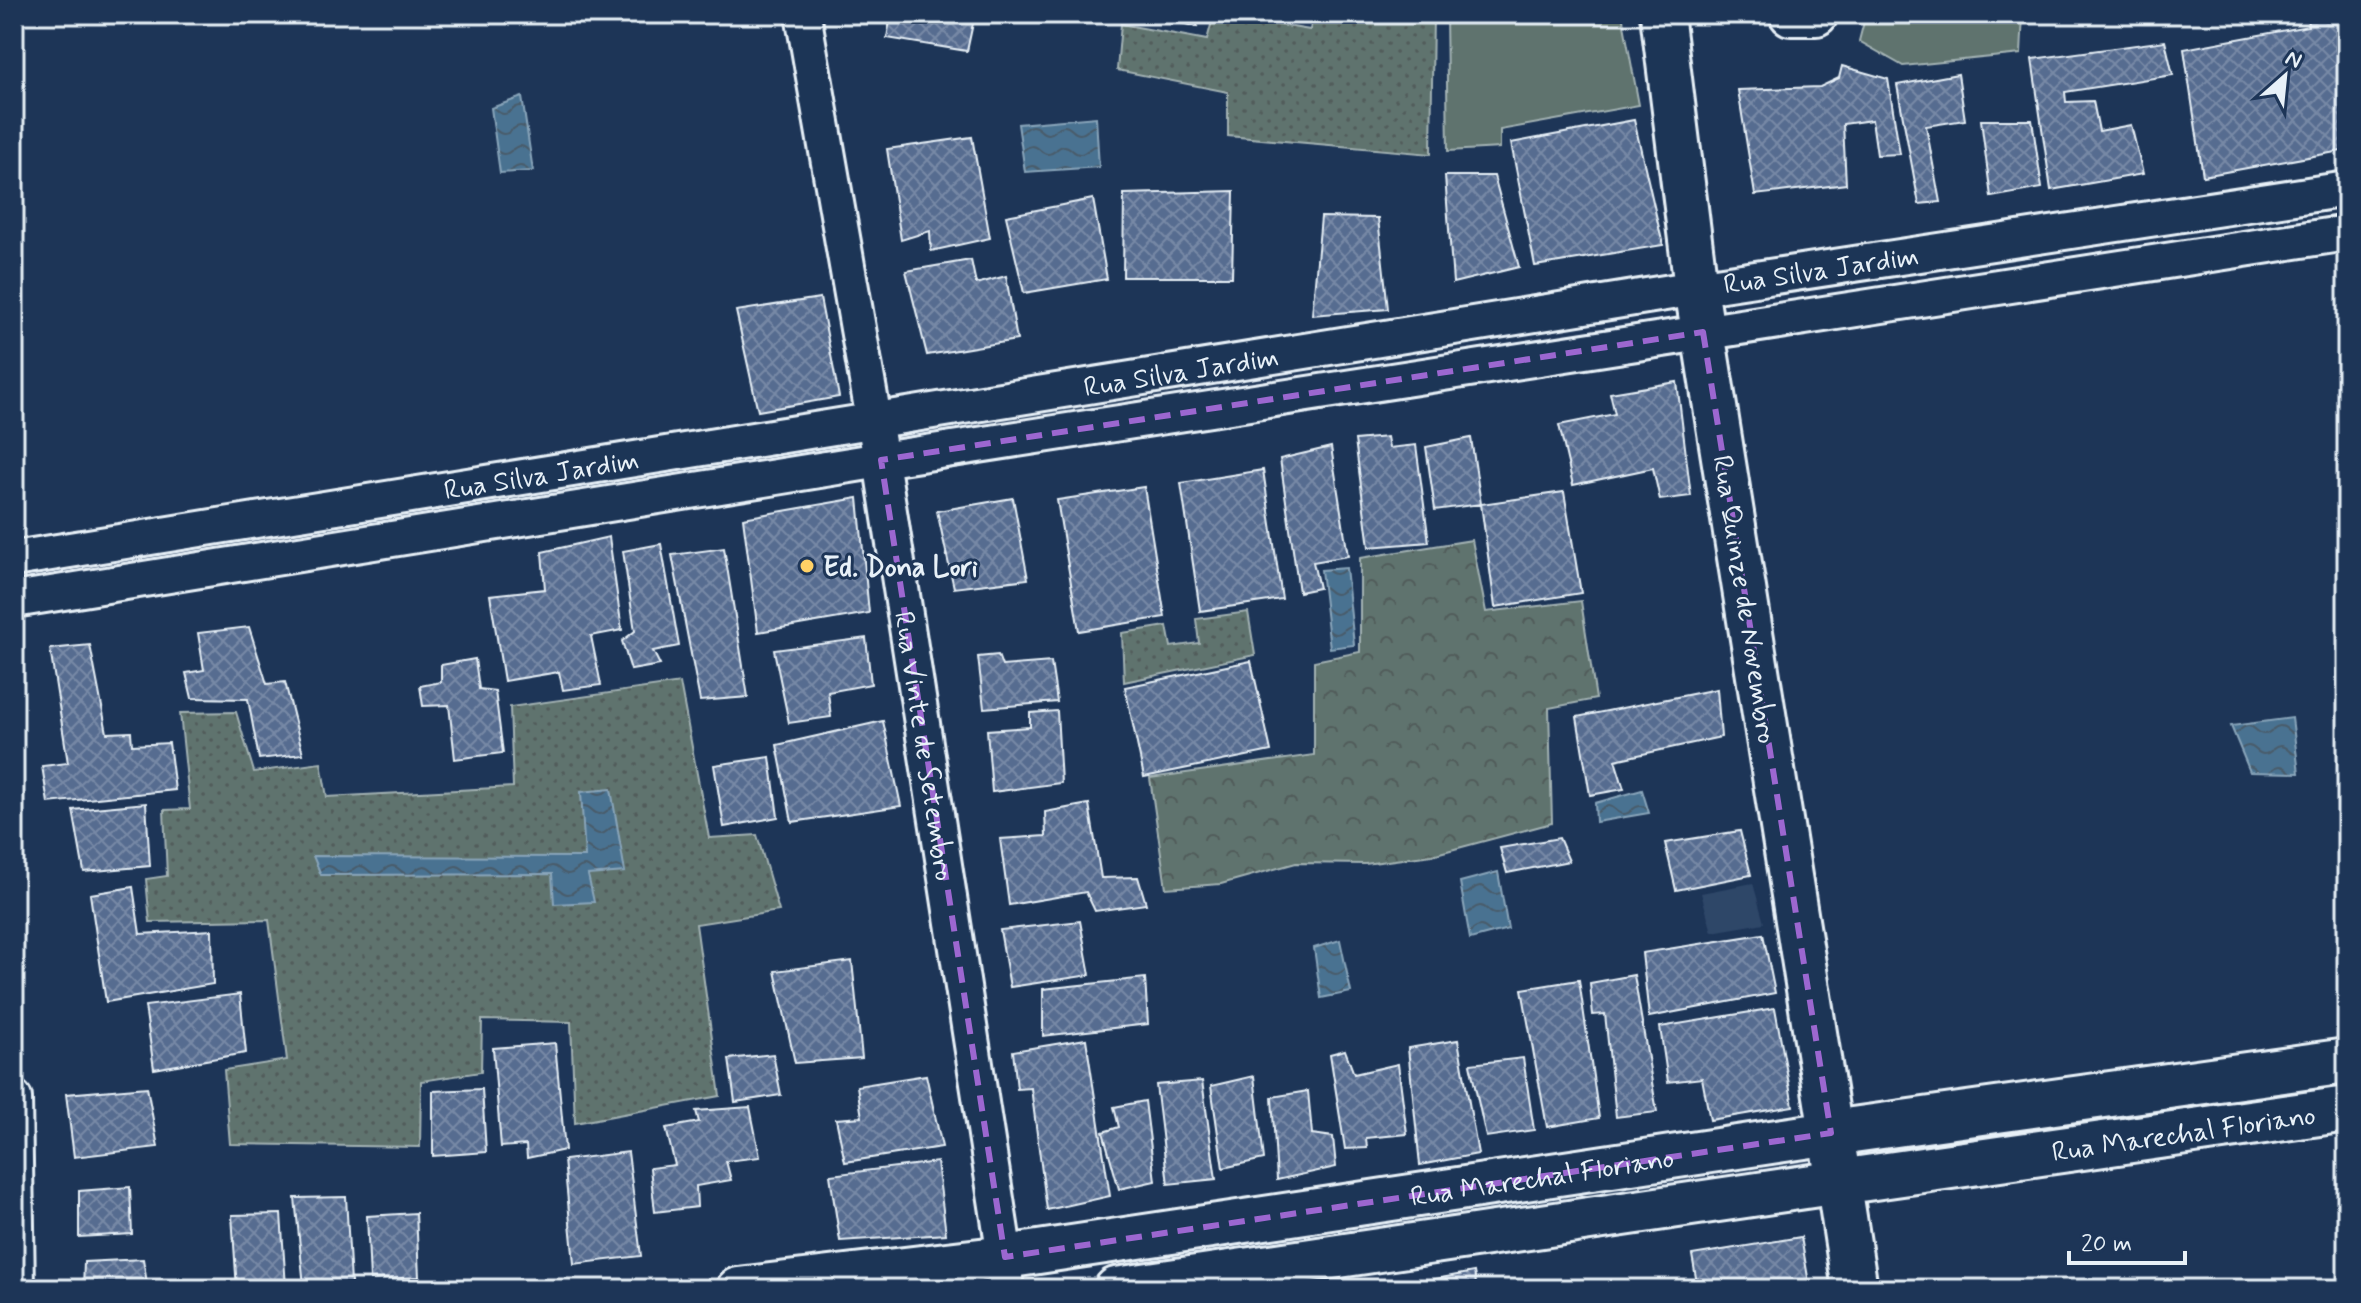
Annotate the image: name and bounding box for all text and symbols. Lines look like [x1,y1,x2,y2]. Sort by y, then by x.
north arrow [2245,36,2325,116]
text: N [2280,44,2306,76]
street label: Rua Silva Jardim [1721,238,1921,305]
street label: Rua Silva Jardim [1081,340,1282,407]
street label: Rua Silva Jardim [441,443,642,510]
street label: Rua Quinze de Novembro [1702,453,1785,746]
place label: Ed. Dona Lori [823,550,978,587]
marker: Ed. Dona Lori [798,557,816,575]
street label: Rua Vinte de Setembro [884,609,962,884]
street label: Rua Marechal Floriano [2050,1098,2318,1172]
street label: Rua Marechal Floriano [1408,1141,1677,1217]
scale bar [2069,1215,2185,1265]
text: 20 m [2081,1229,2132,1260]

